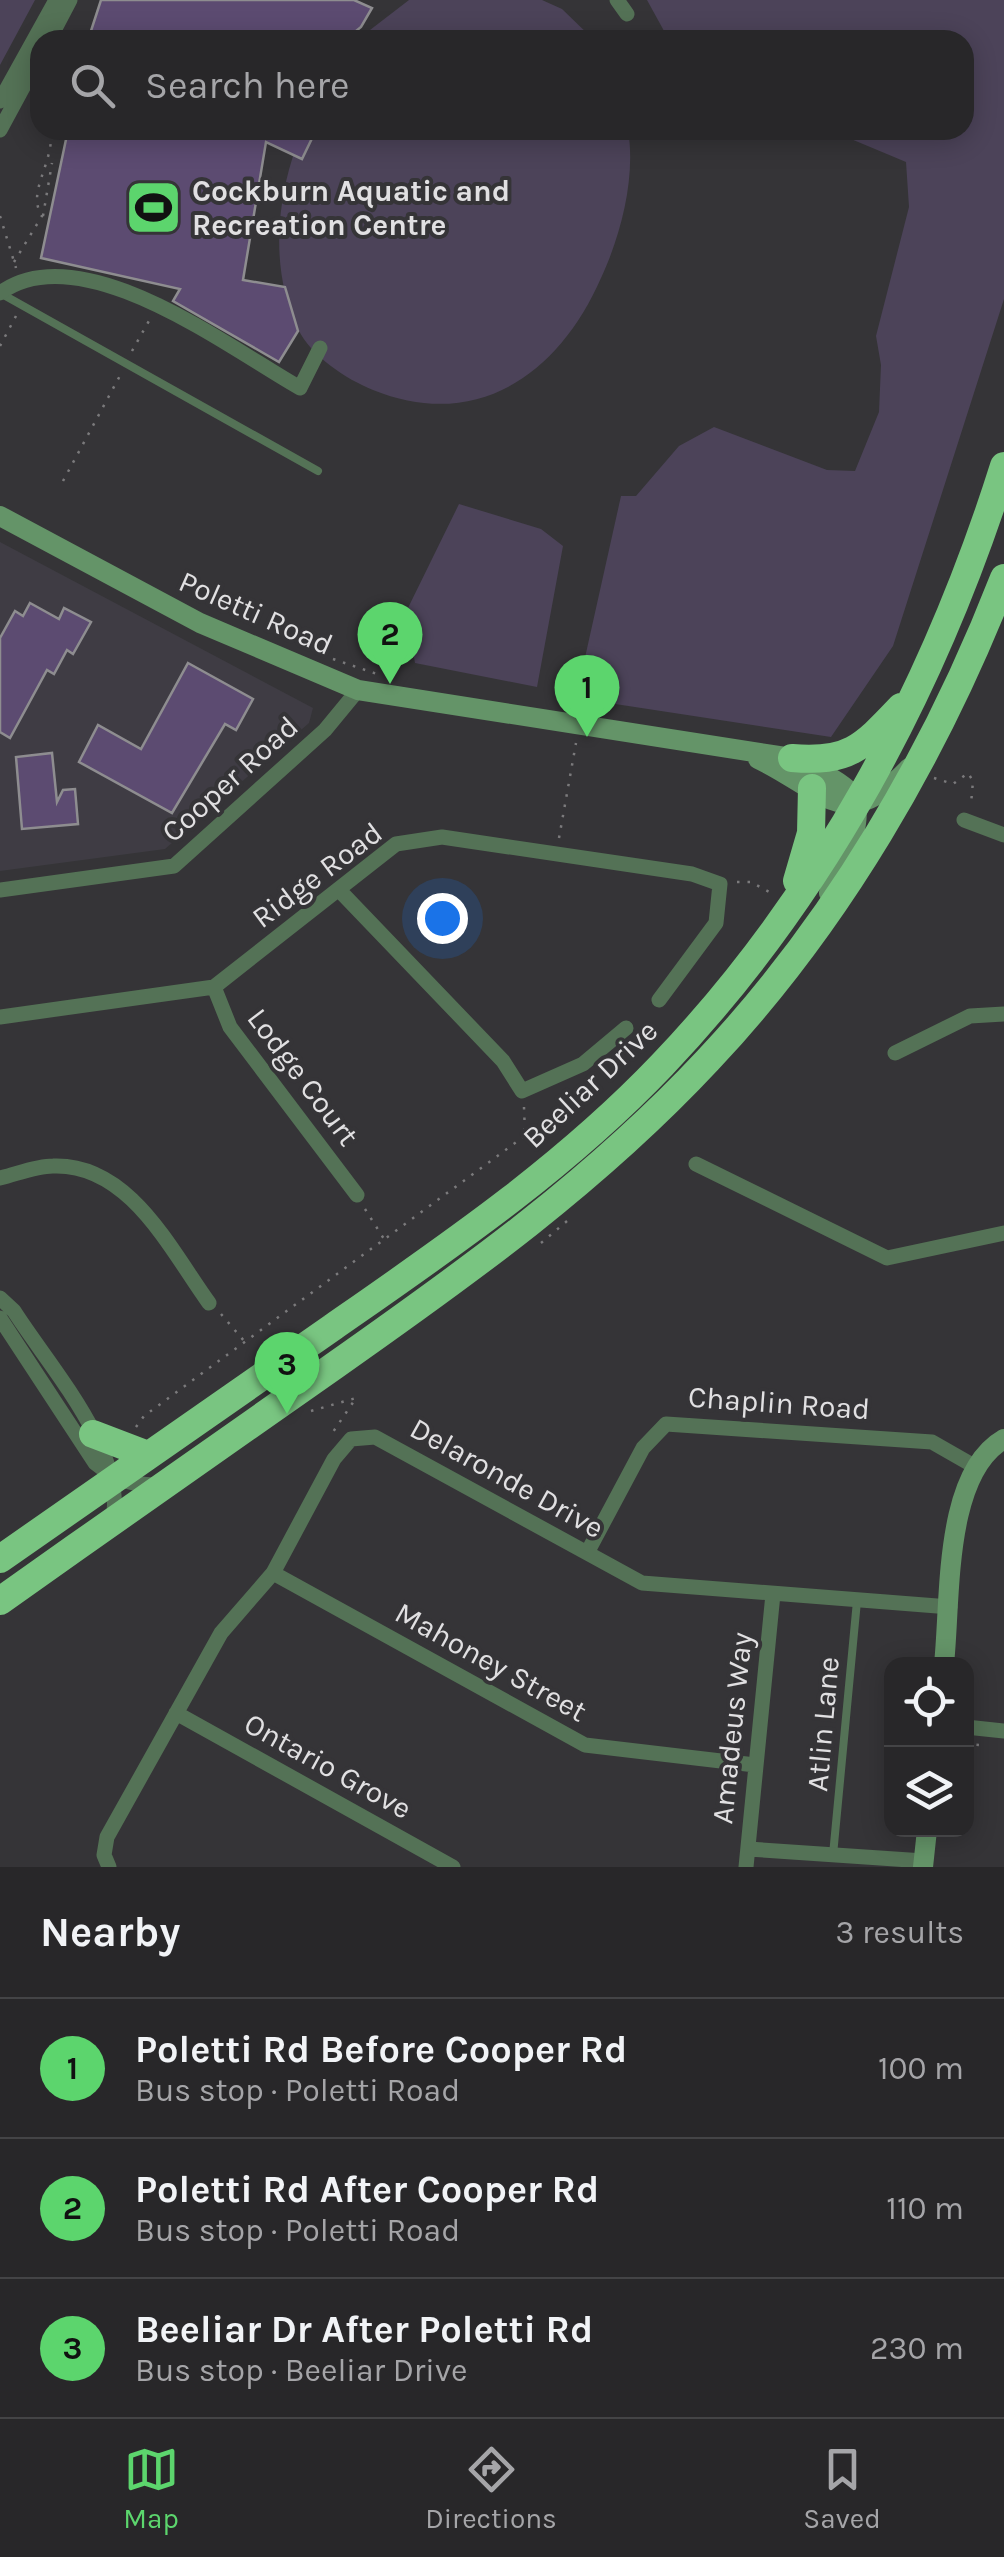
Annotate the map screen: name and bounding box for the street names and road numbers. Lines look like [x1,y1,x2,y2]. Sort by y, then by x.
street label: Poletti Road [174,563,338,663]
street label: Cooper Road [154,708,306,850]
street label: Ridge Road [245,814,389,936]
street label: Lodge Court [240,1001,366,1153]
street label: Beeliar Drive [515,1012,665,1156]
street label: Chaplin Road [687,1379,871,1427]
street label: Delaronde Drive [404,1410,610,1546]
street label: Mahoney Street [389,1595,593,1729]
street label: Amadeus Way [704,1630,760,1826]
street label: Atlin Lane [799,1655,847,1793]
street label: Ontario Grove [238,1705,418,1827]

